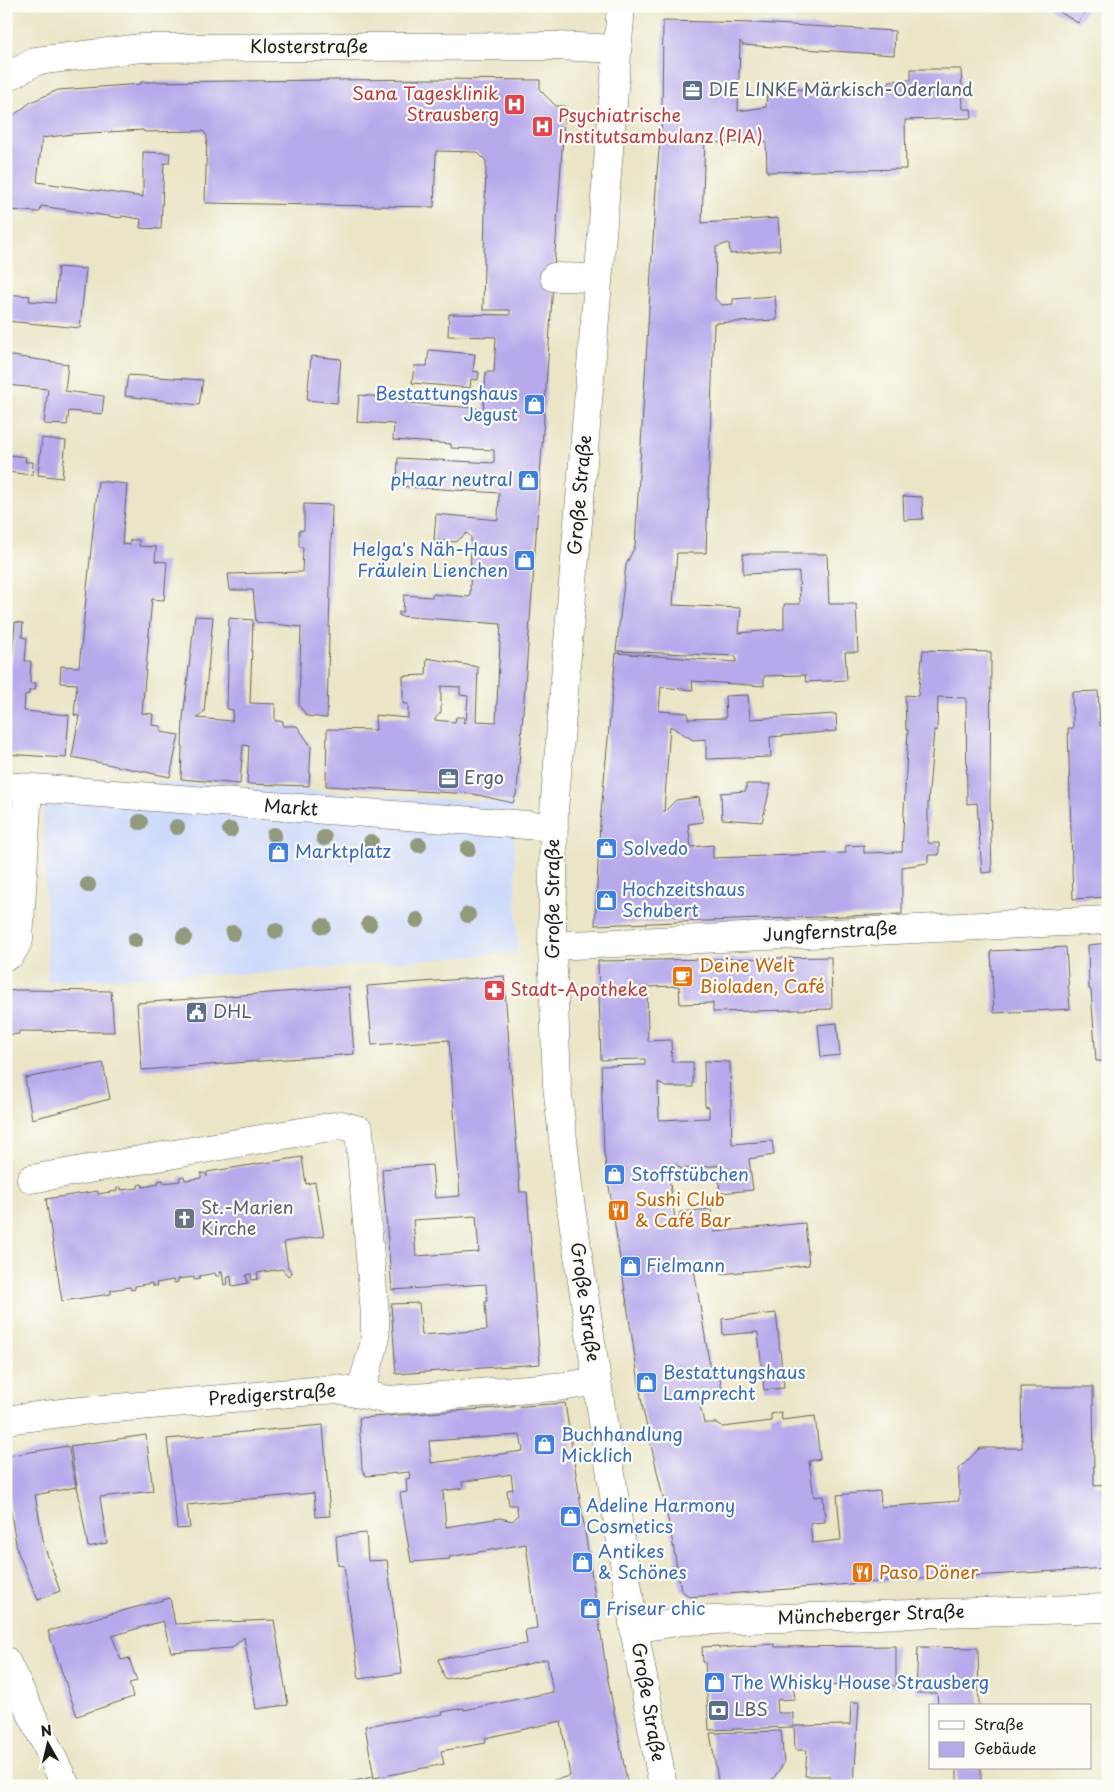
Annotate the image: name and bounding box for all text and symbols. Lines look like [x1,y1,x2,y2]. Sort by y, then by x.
street label: Klosterstraße [250,32,368,59]
place label: DIE LINKE Märkisch-Oderland [708,75,973,102]
office icon: DIE LINKE Märkisch-Oderland [680,78,704,102]
place label: Sana Tagesklinik Strausberg [352,79,499,127]
hospital icon: Sana Tagesklinik Strausberg [503,92,527,116]
place label: Psychiatrische Institutsambulanz (PIA) [558,101,763,149]
hospital icon: Psychiatrische Institutsambulanz (PIA) [530,114,554,138]
place label: Bestattungshaus Jegust [375,379,518,427]
shop icon: Bestattungshaus Jegust [522,392,546,416]
street label: Große Straße [560,434,597,556]
place label: pHaar neutral [390,465,513,492]
shop icon: pHaar neutral [517,468,541,492]
place label: Helga's Näh-Haus Fräulein Lienchen [352,535,508,583]
shop icon: Helga's Näh-Haus Fräulein Lienchen [512,548,536,572]
place label: Ergo [464,763,504,790]
office icon: Ergo [436,766,460,790]
street label: Markt [263,791,319,822]
place label: Solvedo [623,834,688,861]
place label: Marktplatz [295,837,392,864]
shop icon: Solvedo [595,837,619,861]
street label: Große Straße [538,839,565,959]
shop icon: Marktplatz [267,840,291,864]
place label: Hochzeitshaus Schubert [622,875,745,923]
shop icon: Hochzeitshaus Schubert [594,888,618,912]
street label: Jungfernstraße [762,913,898,948]
place label: Deine Welt Bioladen, Café [699,951,825,999]
cafe icon: Deine Welt Bioladen, Café [671,964,695,988]
place label: Stadt-Apotheke [510,975,648,1002]
pharmacy icon: Stadt-Apotheke [482,978,506,1002]
place label: DHL [213,997,252,1024]
public building icon: DHL [185,1000,209,1024]
place label: Stoffstübchen [631,1160,749,1187]
shop icon: Stoffstübchen [603,1163,627,1187]
place label: Sushi Club & Café Bar [635,1185,732,1233]
place label: St.-Marien Kirche [201,1193,294,1241]
restaurant icon: Sushi Club & Café Bar [607,1198,631,1222]
church icon: St.-Marien Kirche [173,1206,197,1230]
street label: Große Straße [565,1240,608,1363]
place label: Fielmann [646,1251,725,1278]
shop icon: Fielmann [618,1254,642,1278]
place label: Bestattungshaus Lamprecht [663,1358,806,1406]
shop icon: Bestattungshaus Lamprecht [635,1371,659,1395]
street label: Predigerstraße [207,1376,337,1411]
place label: Buchhandlung Micklich [561,1420,683,1468]
shop icon: Buchhandlung Micklich [533,1433,557,1457]
place label: Adeline Harmony Cosmetics [586,1491,735,1539]
shop icon: Adeline Harmony Cosmetics [558,1504,582,1528]
place label: Antikes & Schönes [598,1537,687,1585]
shop icon: Antikes & Schönes [570,1550,594,1574]
place label: Paso Döner [879,1558,979,1585]
restaurant icon: Paso Döner [851,1561,875,1585]
place label: Friseur chic [606,1594,706,1621]
shop icon: Friseur chic [578,1597,602,1621]
street label: Müncheberger Straße [777,1597,965,1630]
street label: Große Straße [626,1640,673,1763]
place label: The Whisky House Strausberg [731,1668,989,1695]
shop icon: The Whisky House Strausberg [703,1671,727,1695]
place label: LBS [734,1695,768,1722]
bank icon: LBS [706,1698,730,1722]
legend [929,1704,1092,1770]
text: Straße [974,1712,1024,1735]
text: N [39,1719,53,1742]
north arrow [22,1720,72,1770]
text: Gebäude [974,1736,1036,1759]

